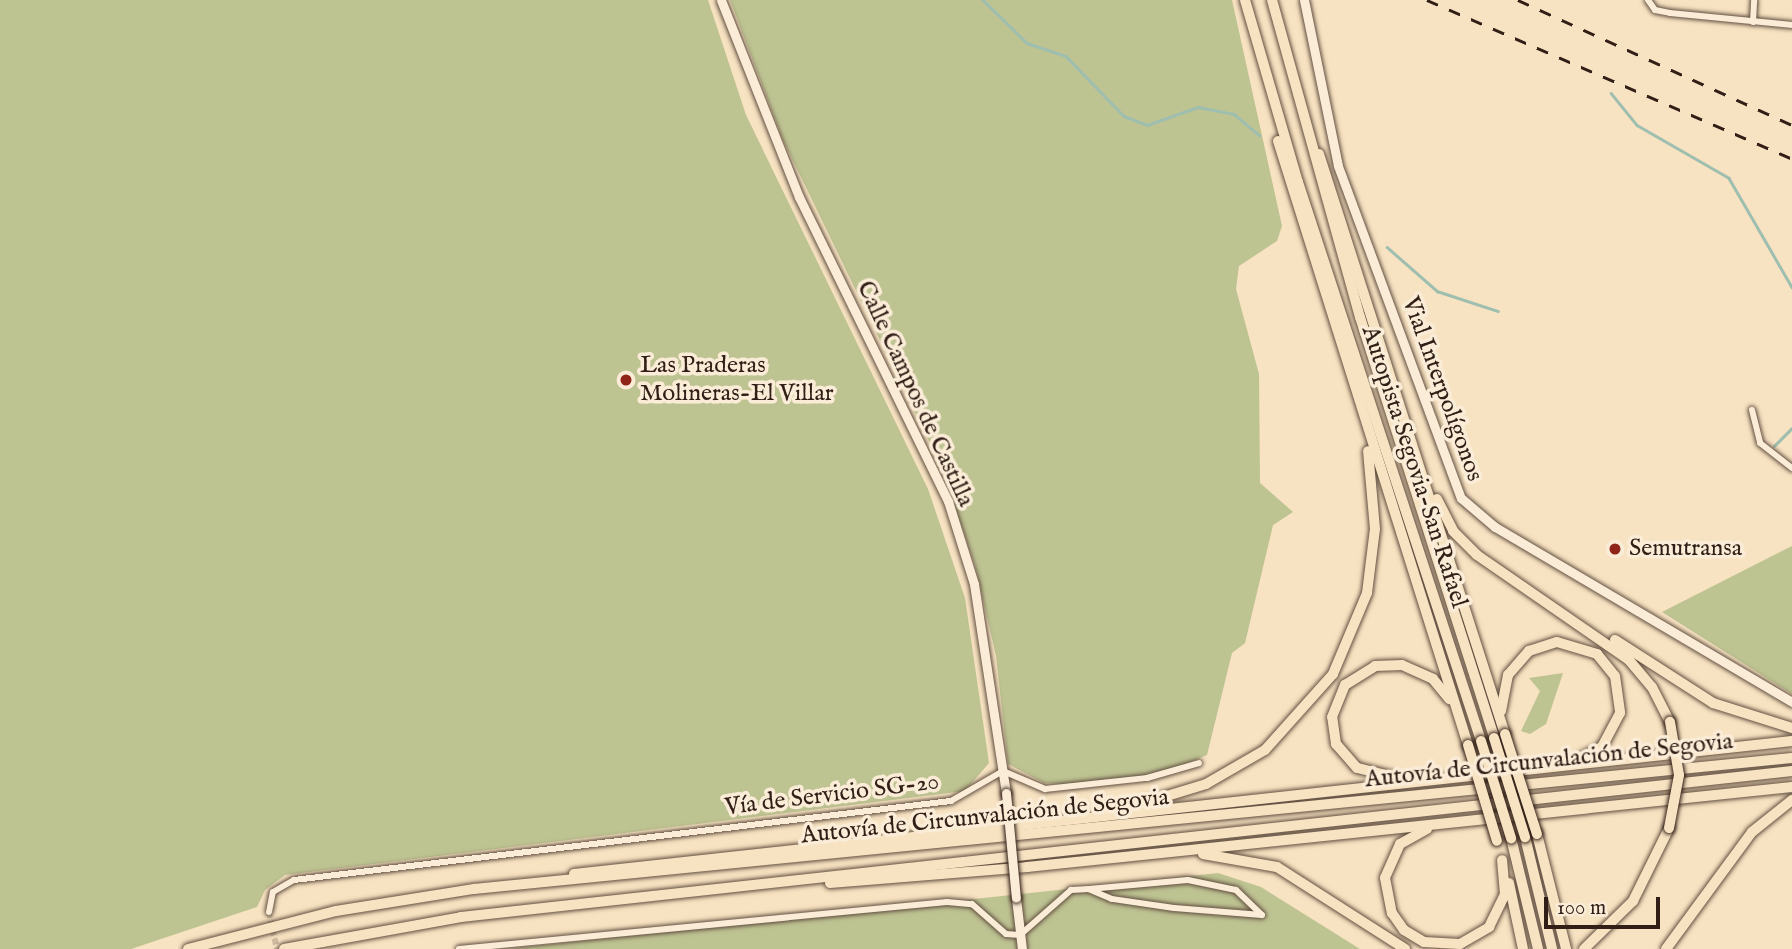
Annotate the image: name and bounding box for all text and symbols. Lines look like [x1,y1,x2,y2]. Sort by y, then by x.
street label: Calle Campos de Castilla [850,277,980,511]
street label: Vial Interpolígonos [1395,293,1489,485]
street label: Autopista Segovia-San Rafael [1355,322,1473,612]
place label: Las Praderas Molineras-El Villar [640,352,834,408]
marker: Las Praderas Molineras-El Villar [618,372,634,388]
place label: Semutransa [1629,535,1742,563]
marker: Semutransa [1607,541,1623,557]
street label: Autovía de Circunvalación de Segovia [1364,727,1734,795]
street label: Vía de Servicio SG-20 [723,768,941,822]
street label: Autovía de Circunvalación de Segovia [800,783,1170,851]
scale bar [1547,883,1662,927]
text: 100 m [1557,895,1606,922]

